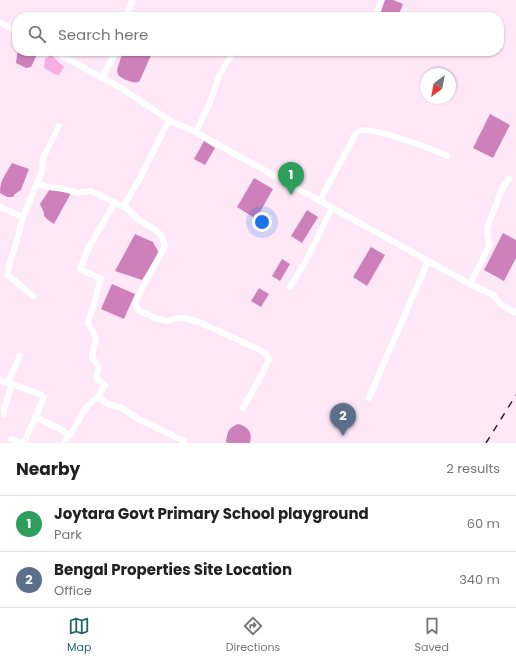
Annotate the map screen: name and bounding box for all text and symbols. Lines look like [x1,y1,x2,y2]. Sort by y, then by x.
search box [12,12,504,56]
icon: search [26,23,48,45]
text: Search here [58,24,148,45]
north arrow [420,68,456,104]
pin: 1 [278,162,304,195]
your location [252,212,272,232]
pin: 2 [330,403,356,436]
text: Nearby [16,457,80,481]
text: 2 results [446,459,500,478]
text: Joytara Govt Primary School playground [54,503,369,524]
text: 1 [27,514,31,533]
text: 60 m [467,514,500,533]
text: Park [54,525,82,544]
text: Bengal Properties Site Location [54,559,292,580]
text: 2 [25,570,33,589]
text: 340 m [459,570,500,589]
text: Office [54,581,92,600]
tab: Map [67,615,91,656]
tab: Directions [226,615,280,656]
tab: Saved [415,615,449,656]

